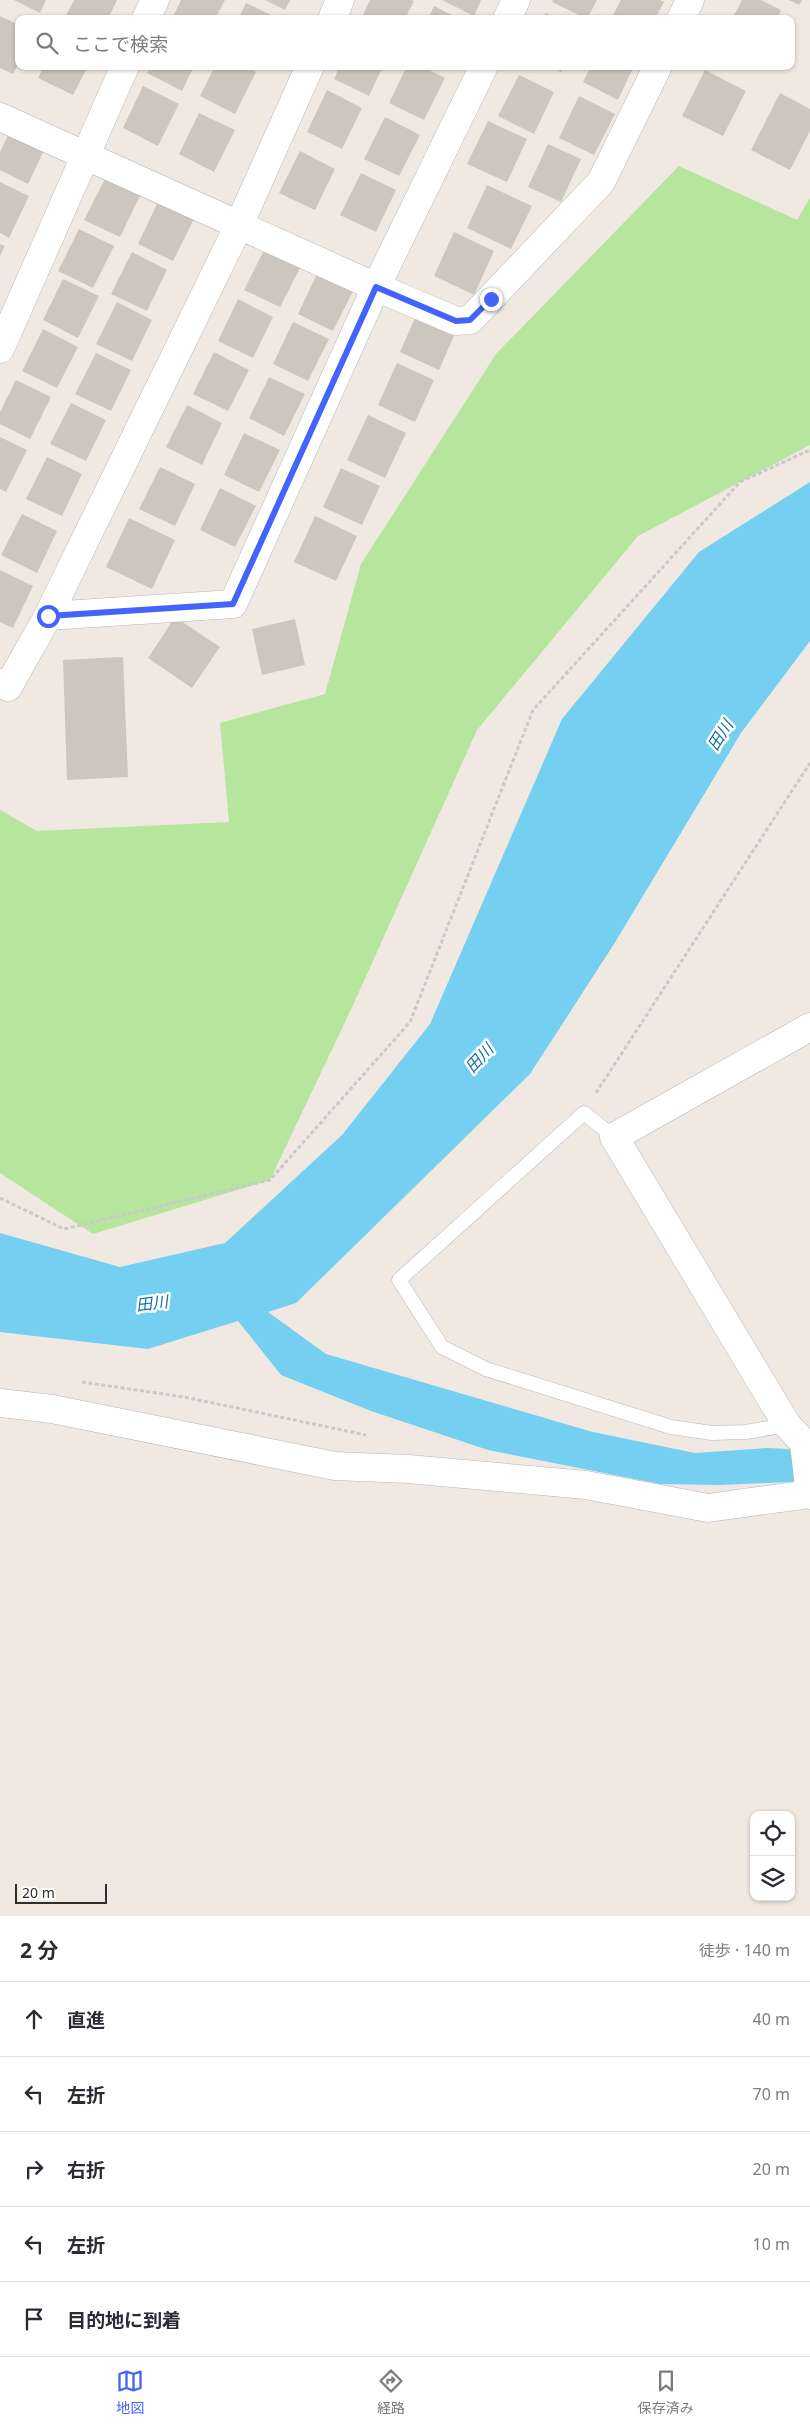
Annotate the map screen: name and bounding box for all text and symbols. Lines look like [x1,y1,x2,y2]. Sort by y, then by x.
search box [15,15,795,70]
icon: search [33,29,61,57]
text: ここで検索 [73,31,168,57]
route end [480,288,503,311]
route start [37,605,60,628]
water label: 田川 [702,714,739,754]
water label: 田川 [460,1037,499,1077]
water label: 田川 [135,1290,171,1316]
map controls [750,1811,795,1901]
button: locate [750,1811,795,1856]
button: layers [750,1856,795,1901]
scale bar [15,1881,108,1904]
text: 20 m [22,1883,55,1902]
text: 2 分 [20,1936,58,1964]
text: 徒歩 · 140 m [699,1939,790,1961]
icon: ahead [20,2005,48,2033]
text: 直進 [67,2007,105,2033]
text: 40 m [753,2008,790,2030]
icon: left [20,2080,48,2108]
text: 左折 [67,2082,105,2108]
text: 70 m [753,2083,790,2105]
icon: right [20,2155,48,2183]
text: 右折 [67,2157,105,2183]
text: 20 m [753,2158,790,2180]
icon: left [20,2230,48,2258]
text: 左折 [67,2232,105,2258]
text: 10 m [753,2233,790,2255]
icon: arrive [20,2305,48,2333]
text: 目的地に到着 [67,2307,181,2333]
tab: 地図 [116,2367,144,2417]
tab: 経路 [377,2367,405,2417]
tab: 保存済み [638,2367,694,2417]

